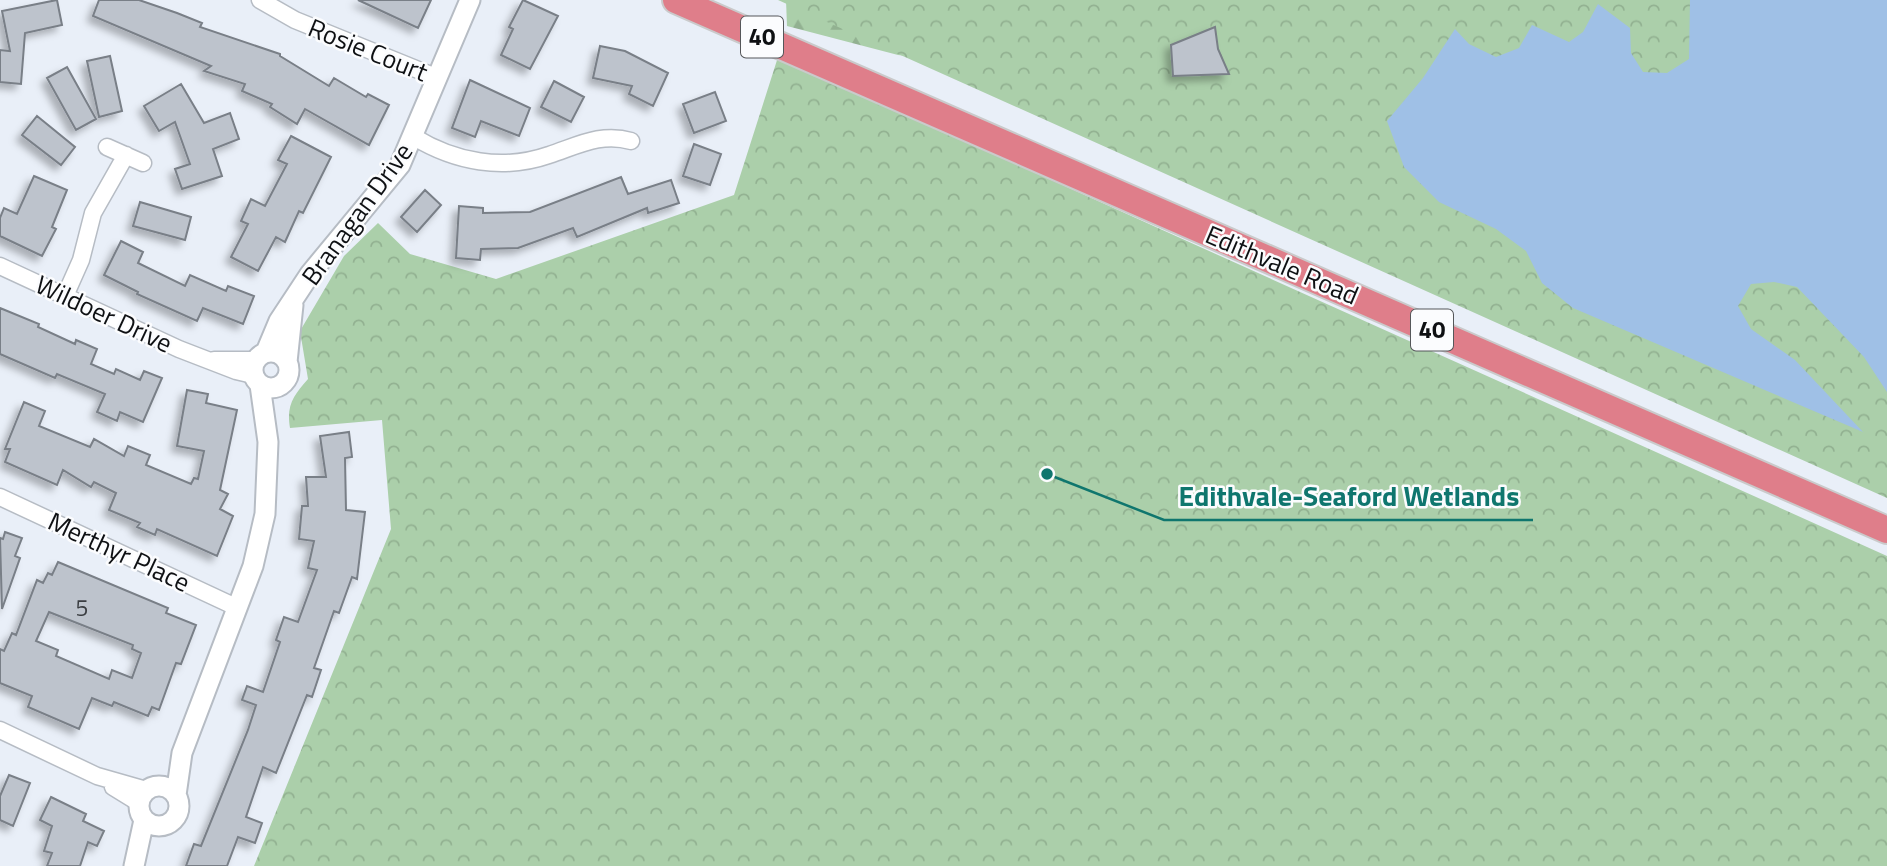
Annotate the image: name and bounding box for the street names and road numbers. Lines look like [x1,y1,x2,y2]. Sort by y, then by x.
street label: Rosie Court [303,8,434,91]
road number: 40 [741,16,783,57]
street label: Branagan Drive [291,134,422,293]
street label: Edithvale Road [1200,215,1365,314]
street label: Wildoer Drive [29,265,179,362]
road number: 40 [1411,310,1453,351]
street label: Merthyr Place [42,502,197,602]

